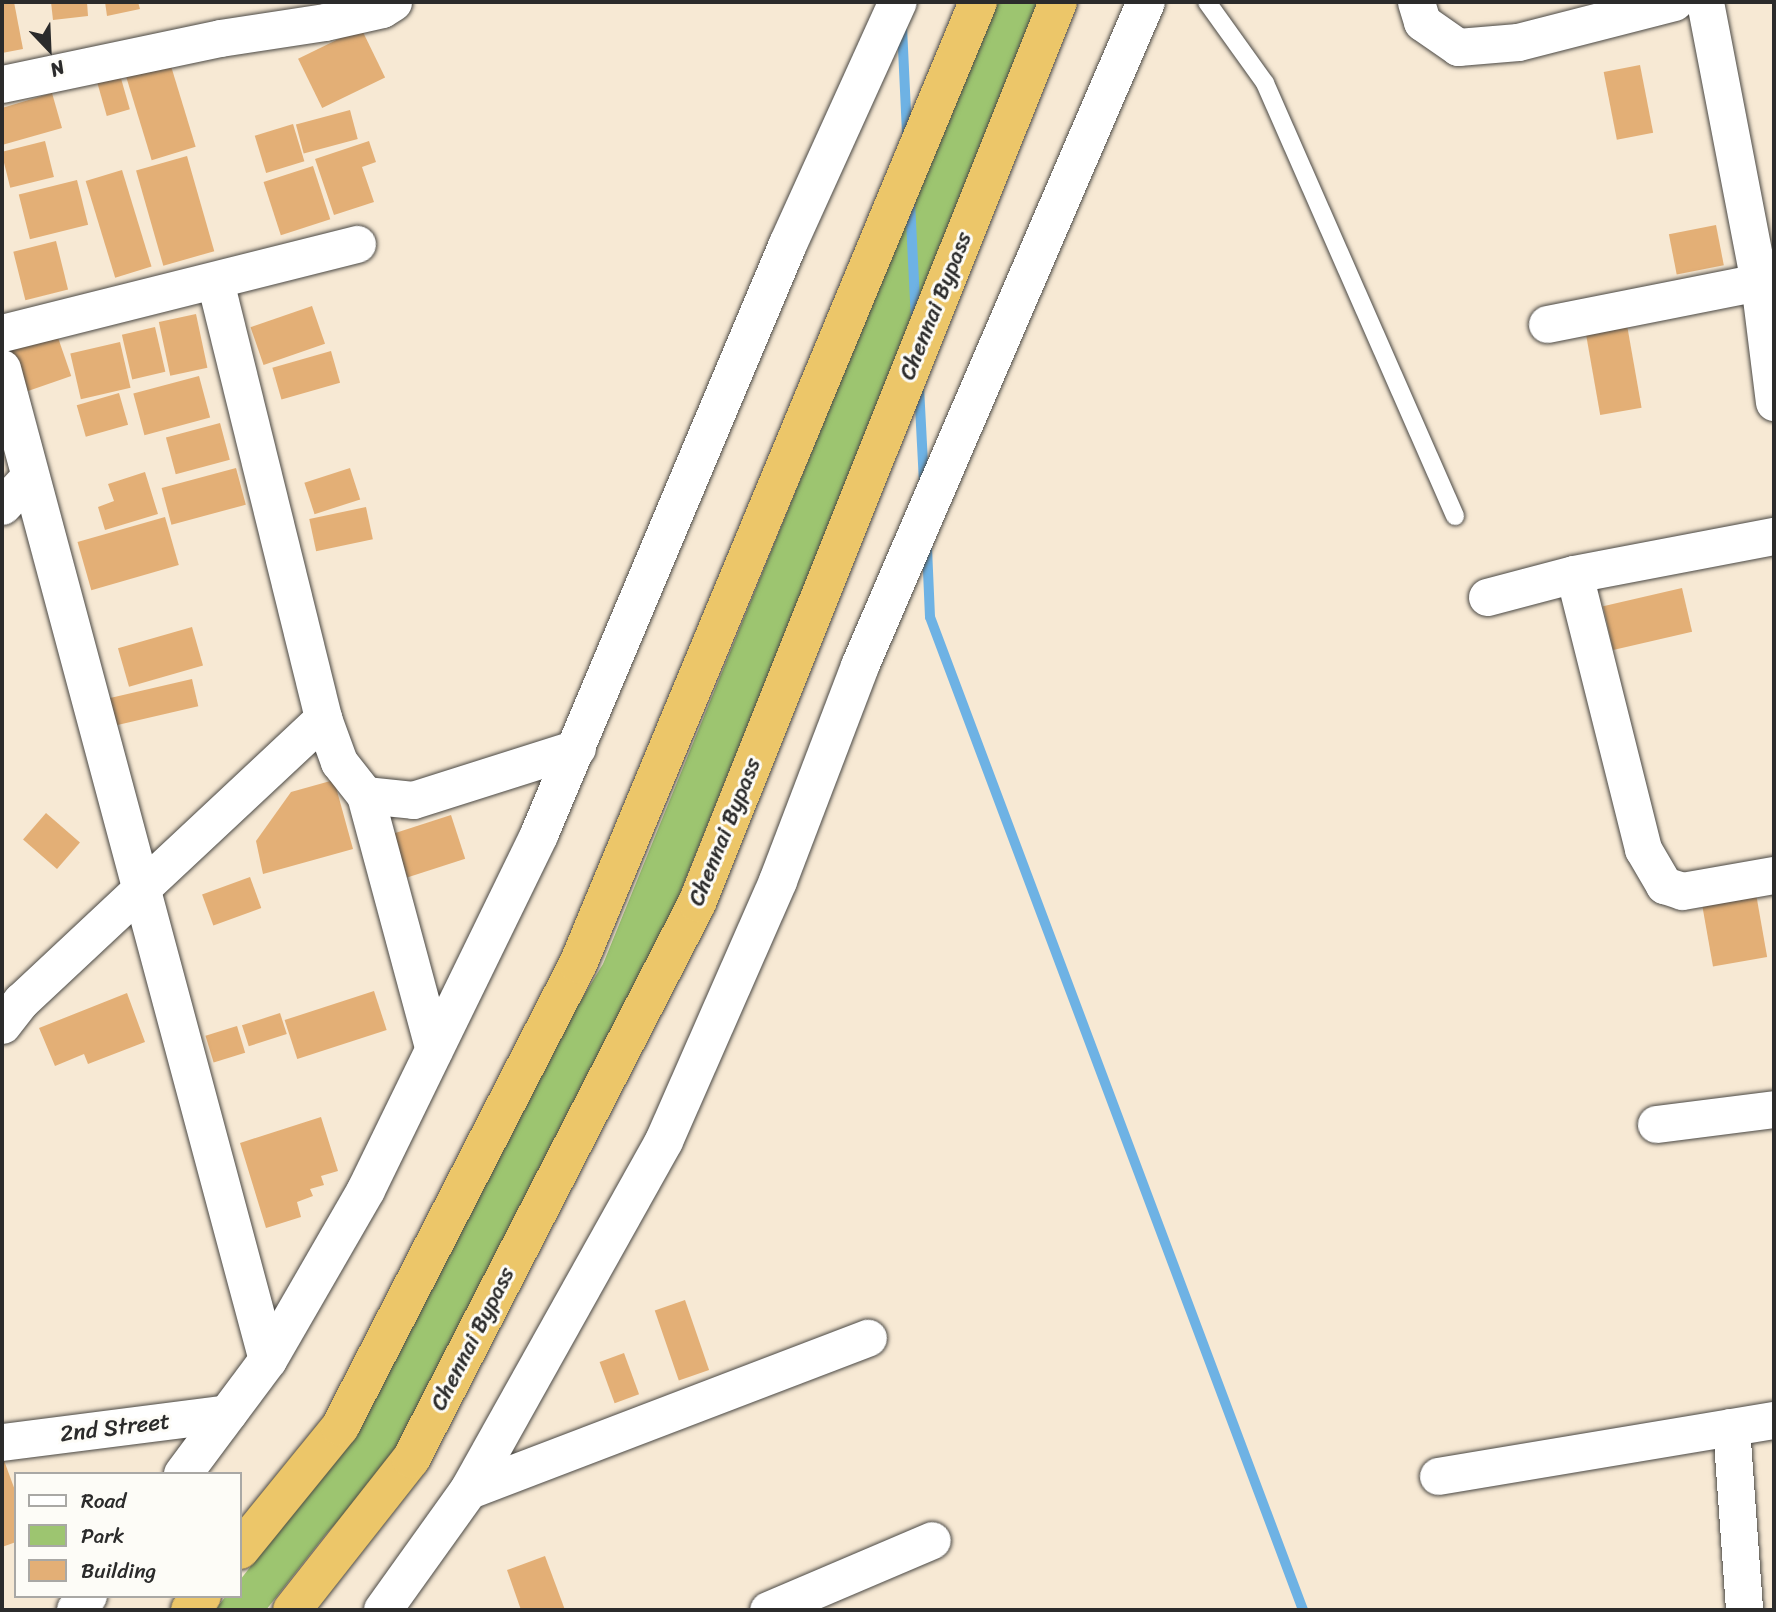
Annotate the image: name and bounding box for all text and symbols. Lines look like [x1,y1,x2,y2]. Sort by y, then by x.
north arrow [14,14,84,84]
text: N [45,51,70,87]
street label: Chennai Bypass [894,228,978,384]
street label: Chennai Bypass [683,754,767,910]
street label: Chennai Bypass [425,1263,521,1415]
street label: 2nd Street [58,1408,172,1448]
legend [14,1472,242,1598]
text: Road [81,1482,126,1520]
text: Park [81,1517,124,1555]
text: Building [81,1552,156,1590]

